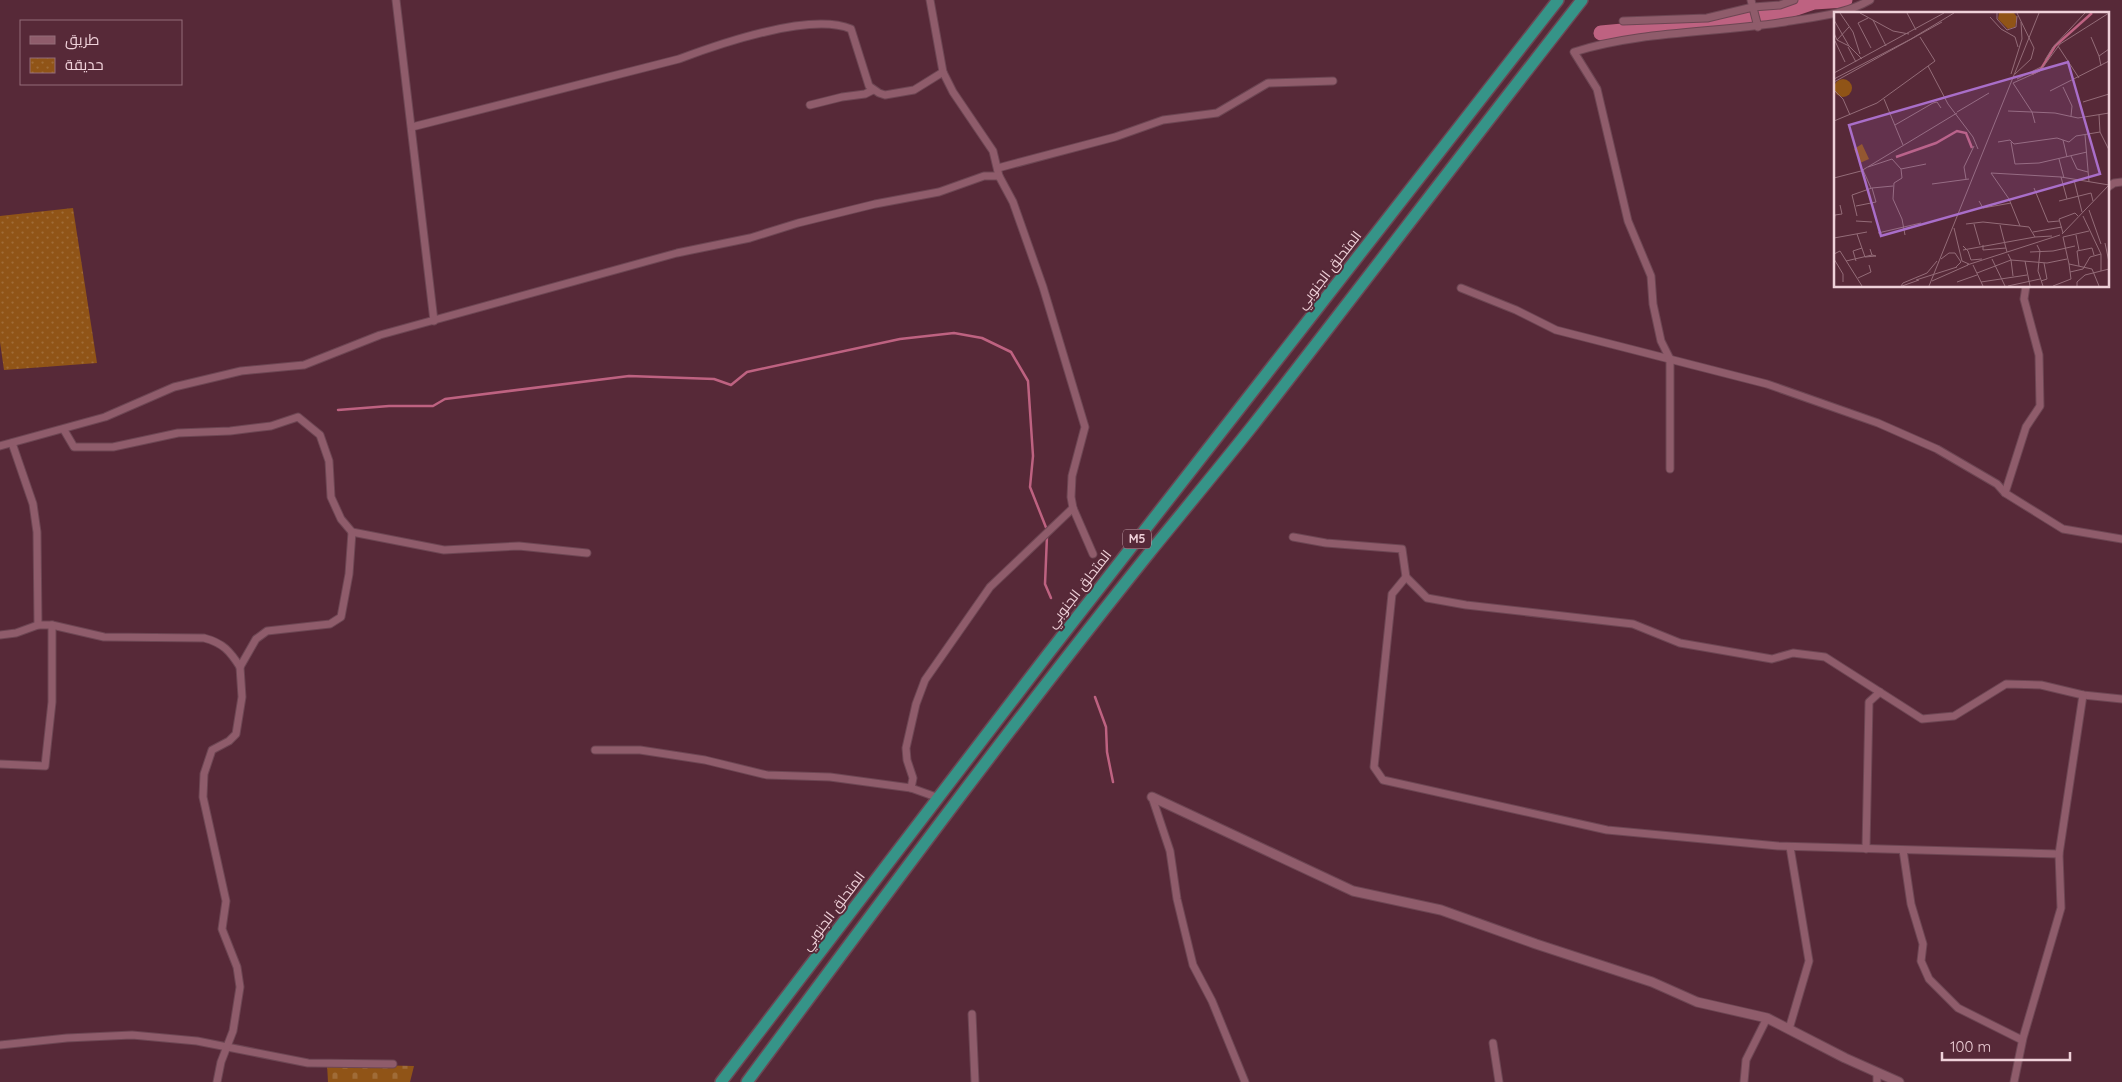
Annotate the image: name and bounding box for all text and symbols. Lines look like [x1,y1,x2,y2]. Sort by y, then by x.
inset map [1834,12,2110,288]
legend [20,20,182,85]
text: طريق [65,30,99,50]
text: حديقة [65,55,104,74]
street label: المتحلق الجنوبي [1293,227,1368,315]
road number: M5 [1123,530,1151,548]
street label: المتحلق الجنوبي [1043,546,1118,634]
street label: المتحلق الجنوبي [797,868,871,956]
scale bar [1942,1030,2070,1062]
text: 100 m [1950,1037,1991,1056]

